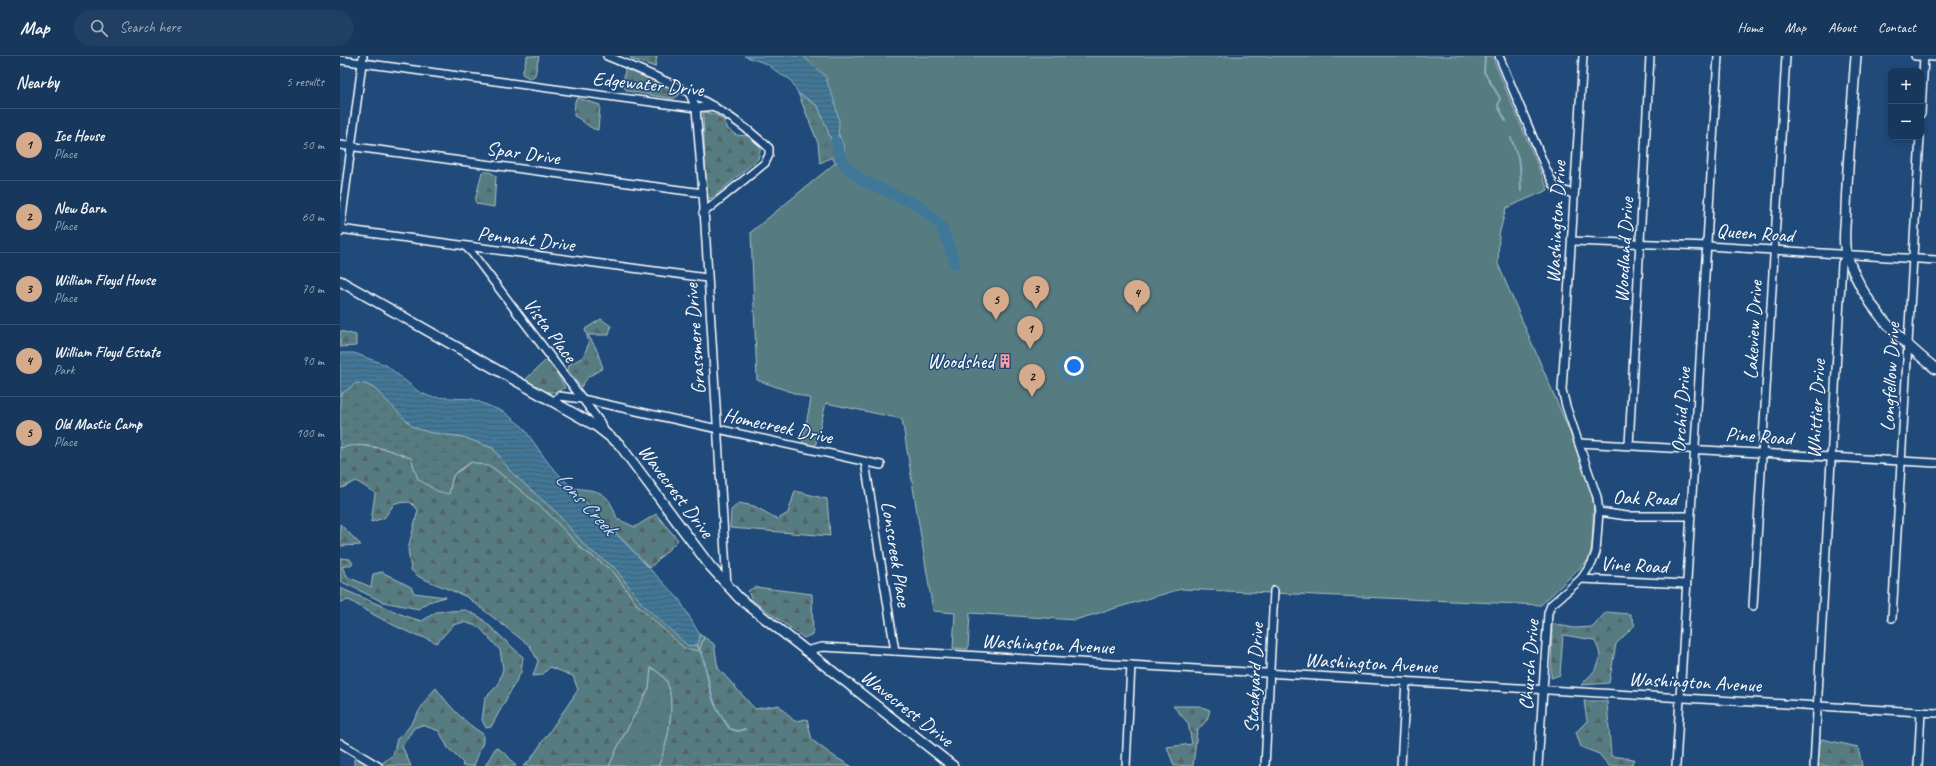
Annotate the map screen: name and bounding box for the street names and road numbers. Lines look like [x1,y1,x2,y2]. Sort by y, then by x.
street label: Edgewater Drive [591,66,706,102]
street label: Spar Drive [485,135,563,171]
street label: Washington Drive [1540,159,1572,284]
street label: Woodland Drive [1609,195,1639,303]
street label: Queen Road [1716,218,1797,248]
street label: Pennant Drive [476,221,577,258]
street label: Lakeview Drive [1738,278,1768,380]
street label: Grassmere Drive [679,281,711,395]
street label: Vista Place [518,293,583,368]
street label: Longfellow Drive [1875,320,1905,432]
street label: Whittier Drive [1801,357,1831,459]
street label: Orchid Drive [1666,365,1697,453]
street label: Homecreek Drive [721,402,836,450]
street label: Pine Road [1725,421,1797,451]
street label: Wavecrest Drive [633,439,720,544]
street label: Oak Road [1612,484,1681,512]
street label: Lonscreek Place [875,500,917,610]
street label: Vine Road [1600,551,1671,579]
street label: Church Drive [1513,617,1545,711]
street label: Stackyard Drive [1239,621,1269,734]
street label: Washington Avenue [981,628,1116,660]
street label: Washington Avenue [1304,647,1439,679]
street label: Wavecrest Drive [856,664,959,753]
street label: Washington Avenue [1628,666,1763,698]

